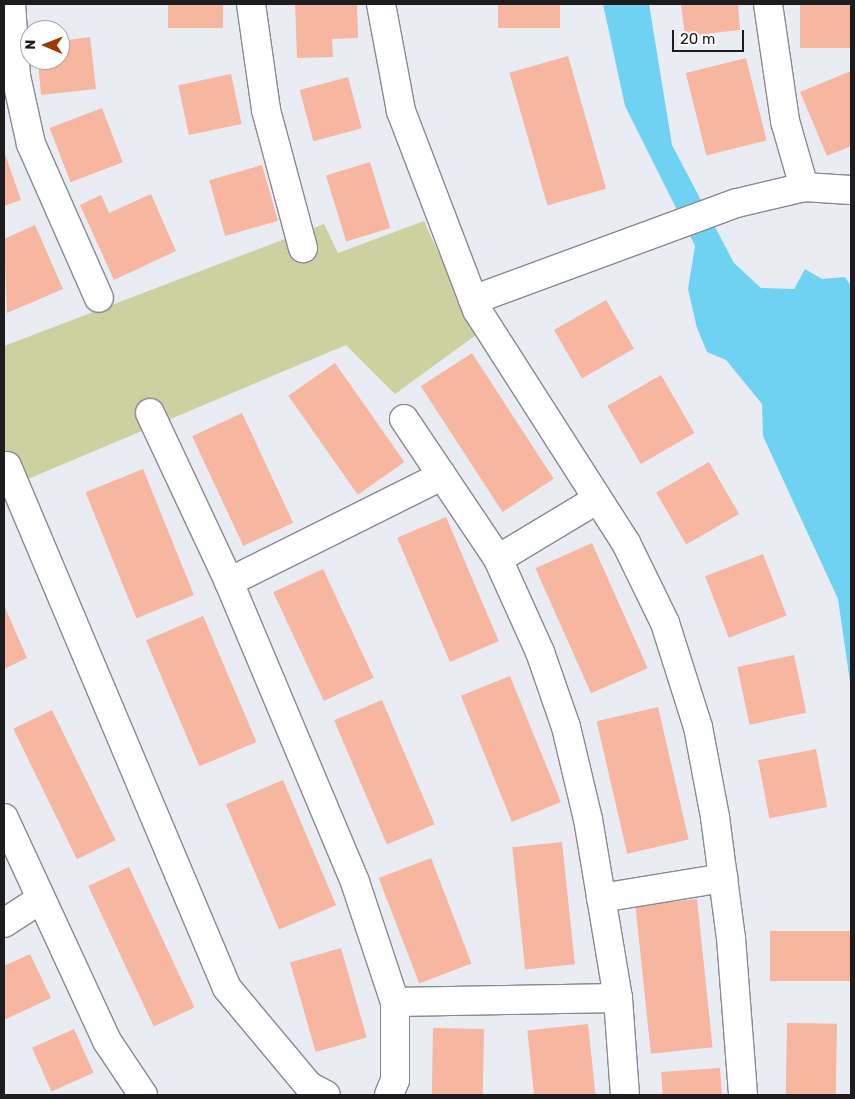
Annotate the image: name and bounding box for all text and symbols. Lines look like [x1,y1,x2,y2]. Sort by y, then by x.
north arrow [20,20,70,70]
scale bar [675,20,748,52]
text: 20 m [680,30,715,48]
text: N [22,40,39,50]

